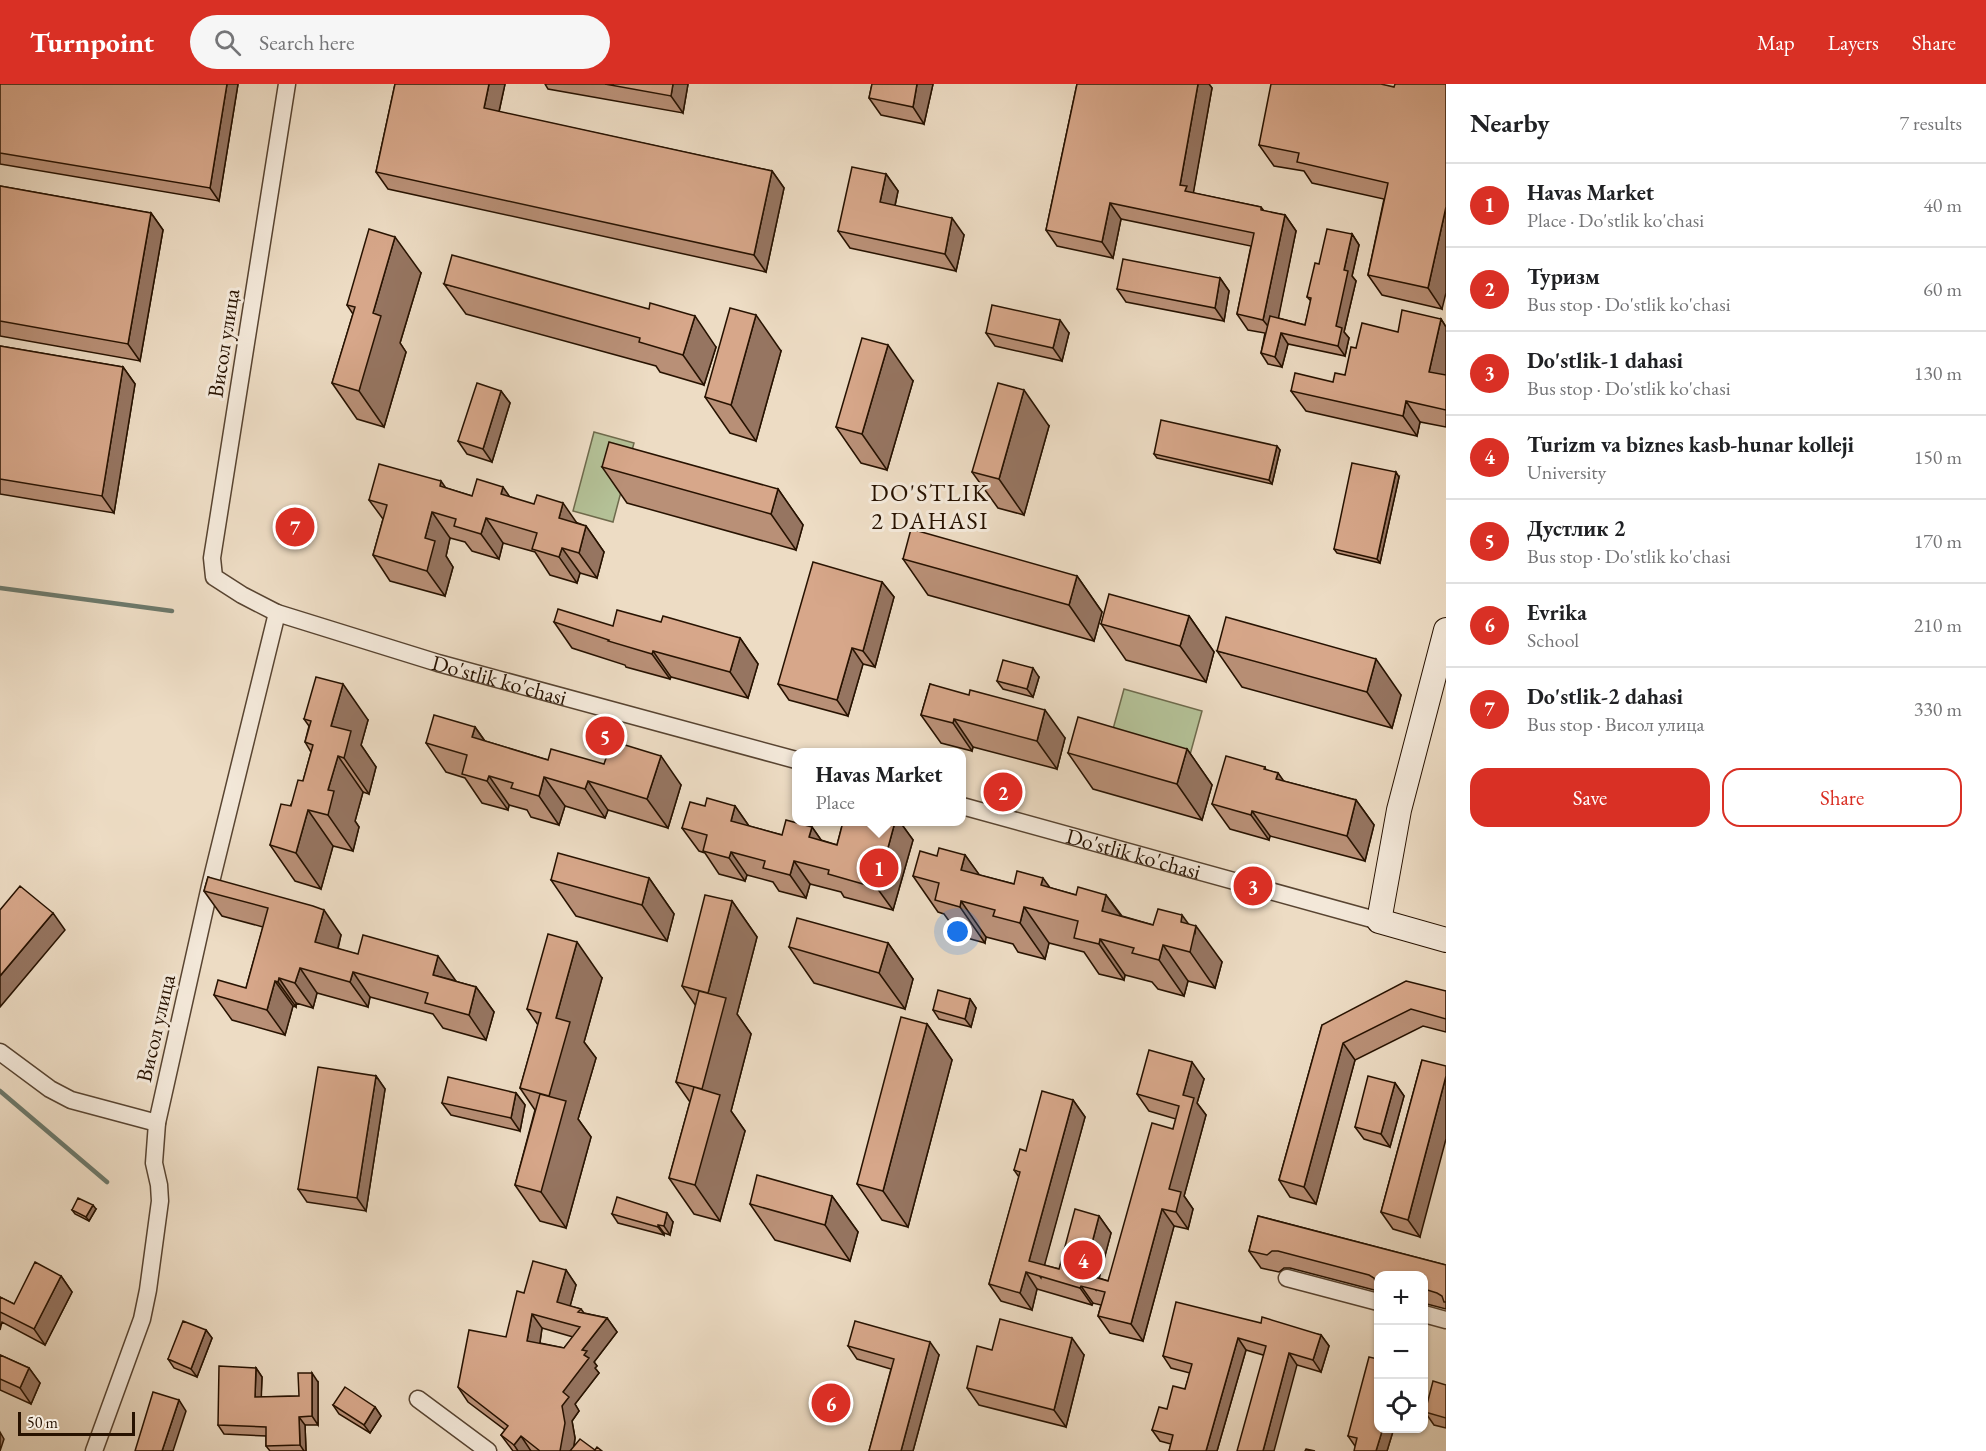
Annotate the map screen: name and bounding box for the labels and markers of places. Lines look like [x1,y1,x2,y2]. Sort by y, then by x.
pin: 7 [276,504,314,550]
pin: 5 [586,714,624,758]
pin: 2 [984,770,1022,814]
pin: 1 [860,846,898,890]
pin: 3 [1234,864,1272,908]
pin: 4 [1064,1238,1102,1282]
pin: 6 [812,1380,850,1426]

